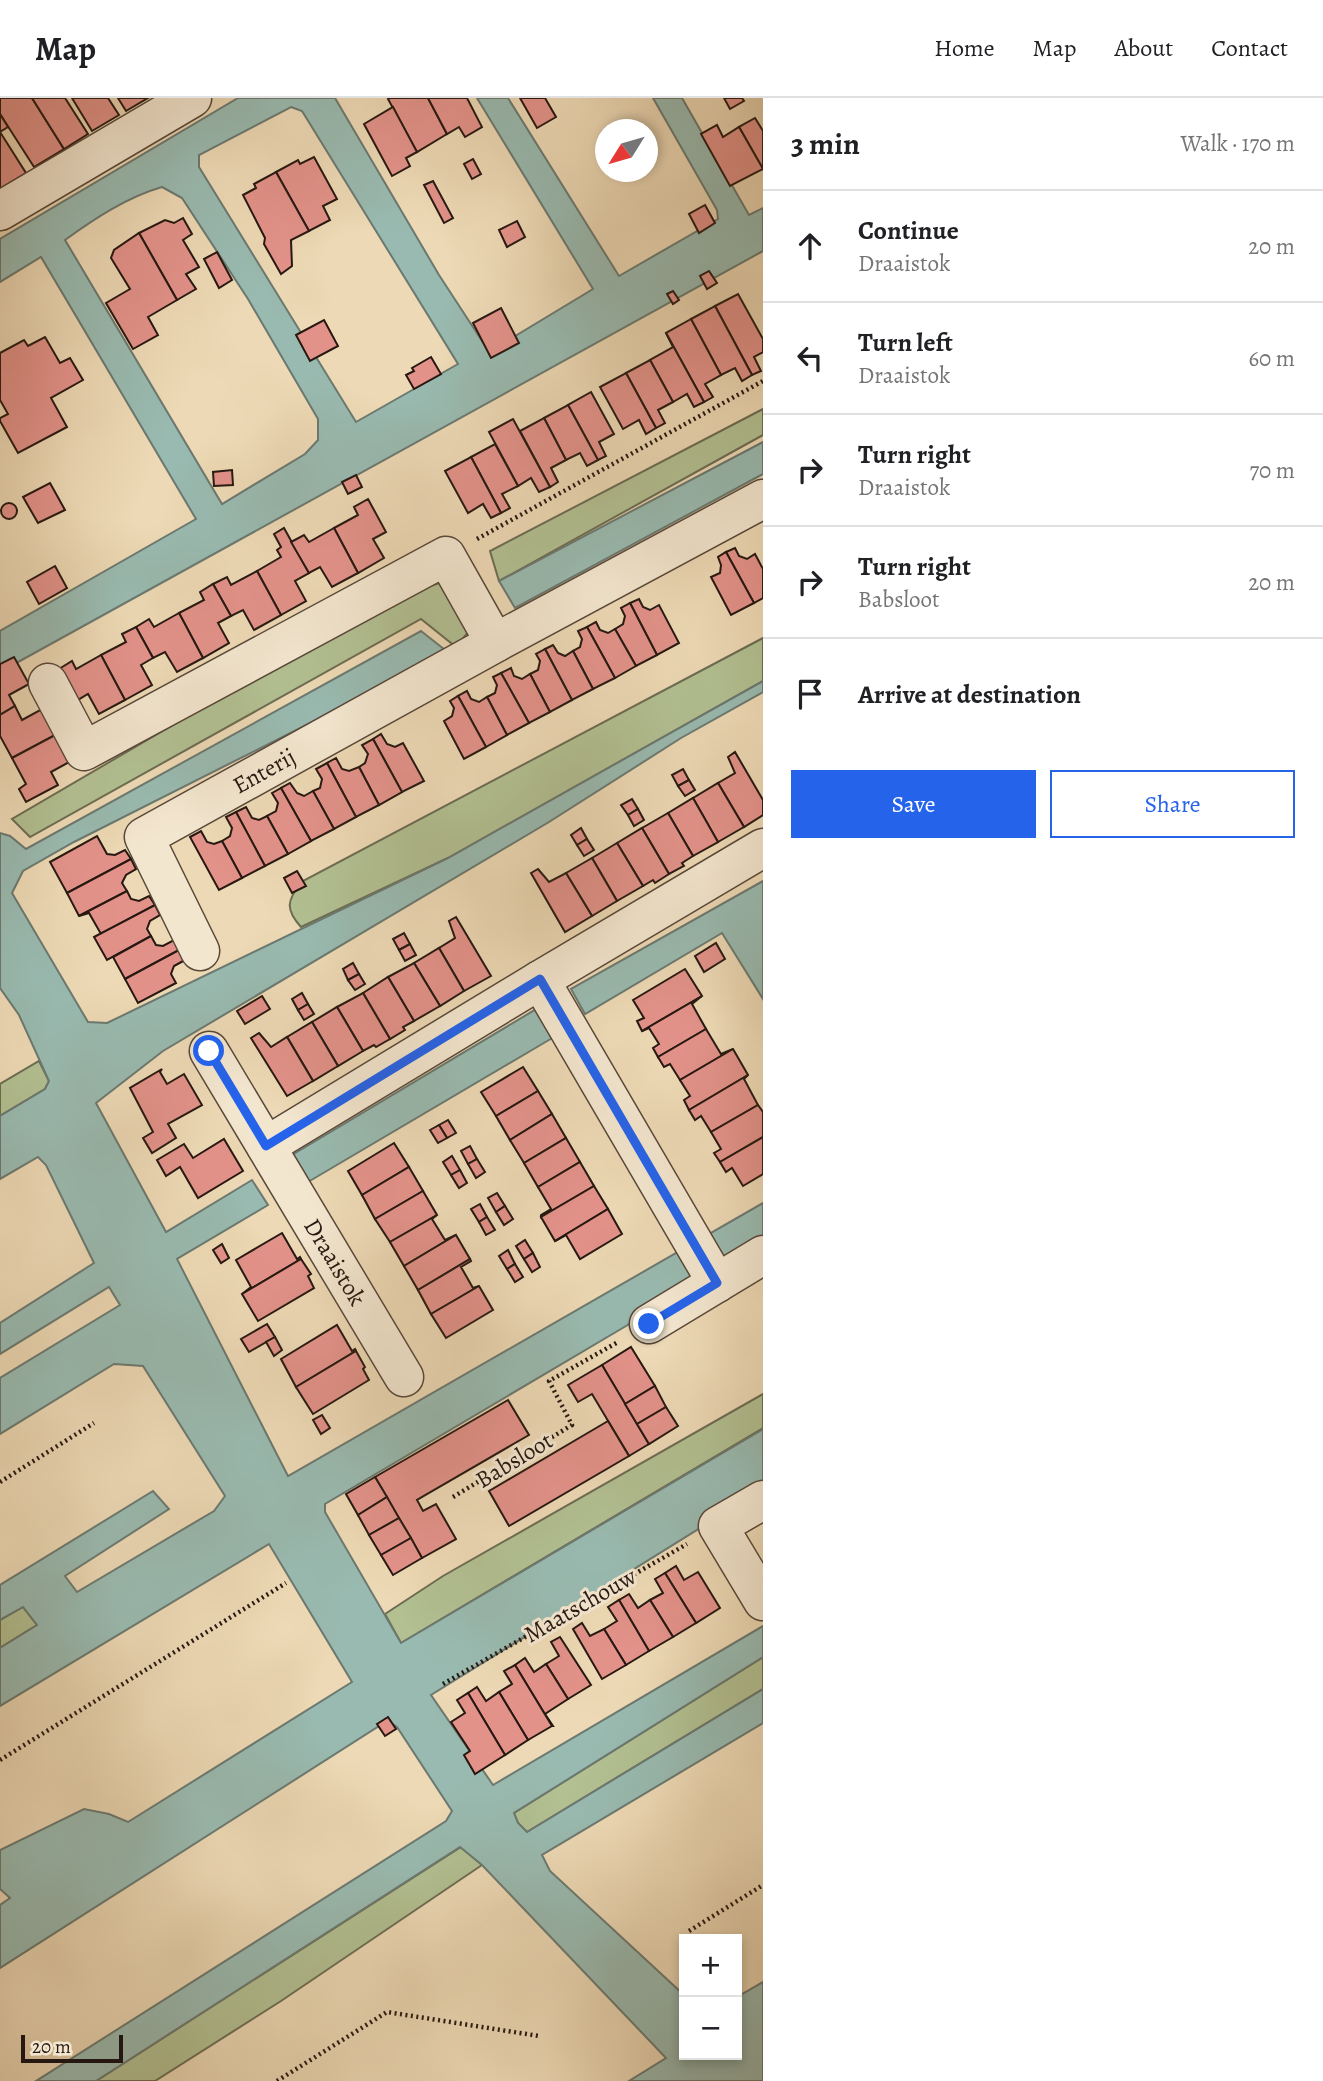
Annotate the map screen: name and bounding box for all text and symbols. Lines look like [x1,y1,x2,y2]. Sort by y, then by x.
text: Map [35,26,96,71]
text: Home [934,32,995,64]
text: Map [1033,32,1077,64]
text: About [1115,32,1173,64]
text: Contact [1211,32,1288,64]
north arrow [595,119,658,182]
text: 3 min [791,124,860,164]
text: Walk · 170 m [1181,128,1295,159]
text: Continue [858,213,959,248]
icon: ahead [791,227,829,265]
text: 20 m [1248,231,1295,262]
text: Draaistok [858,248,950,279]
text: Turn left [858,325,953,360]
icon: left [791,339,829,377]
text: 60 m [1248,343,1295,374]
text: Draaistok [858,360,950,391]
text: Turn right [858,437,971,472]
icon: right [791,451,829,489]
text: 70 m [1249,455,1295,486]
text: Draaistok [858,472,950,503]
text: Turn right [858,549,971,584]
icon: right [791,563,829,601]
text: 20 m [1248,567,1295,598]
text: Babsloot [858,584,940,615]
icon: arrive [791,675,829,713]
text: Arrive at destination [858,677,1081,712]
street label: Enterij [227,741,301,801]
button: Save [791,770,1036,838]
button: Share [1050,770,1295,838]
route start [193,1035,224,1066]
street label: Draaistok [296,1212,374,1312]
route end [633,1308,664,1339]
street label: Babsloot [469,1424,559,1496]
street label: Maatschouw [518,1560,642,1650]
map controls [679,1934,742,2060]
button: + [679,1934,742,1997]
button: − [679,1997,742,2060]
scale bar [21,2032,122,2064]
text: 20 m [32,2034,71,2060]

